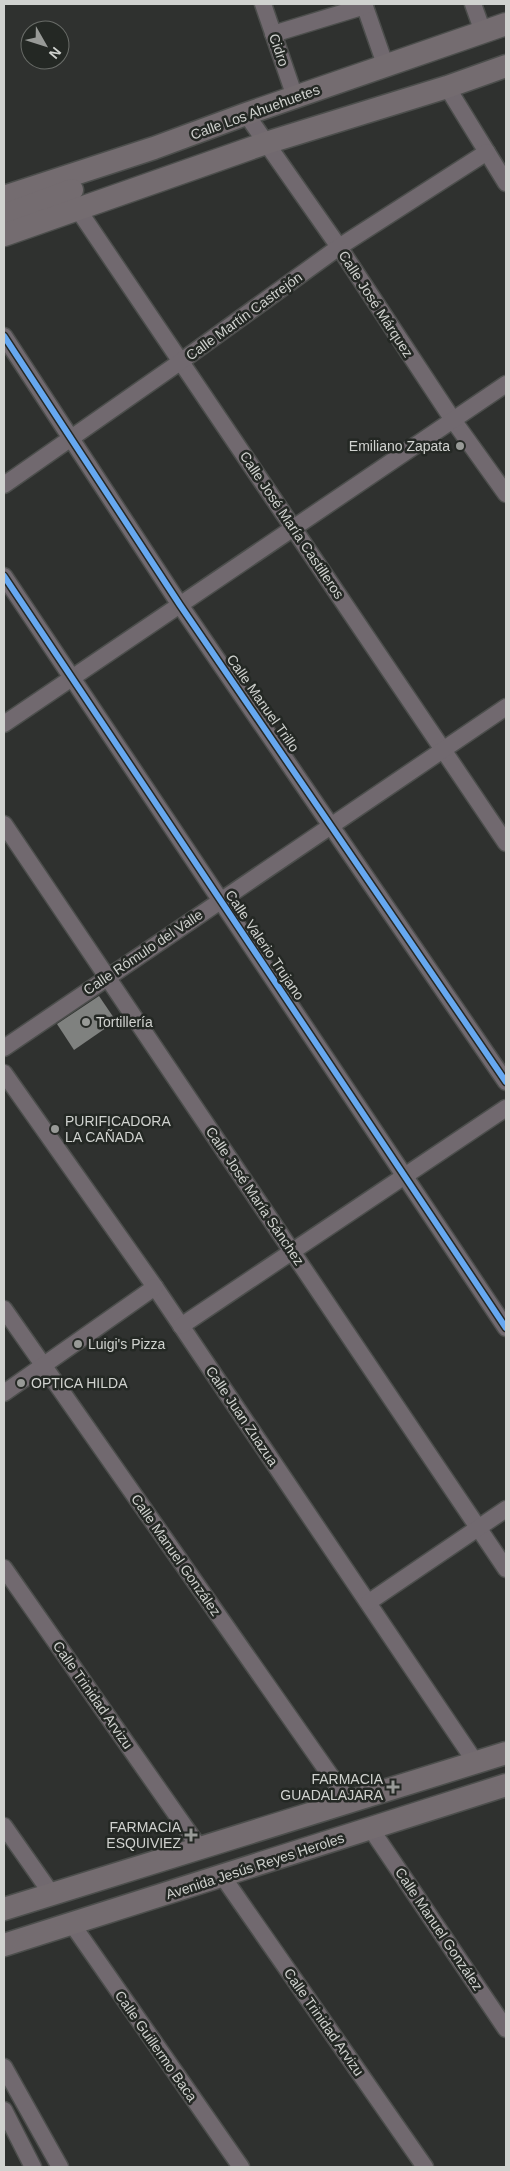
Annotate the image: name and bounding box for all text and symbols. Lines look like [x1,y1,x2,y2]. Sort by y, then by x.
north arrow [20,20,70,70]
street label: Cidro [266,32,292,69]
text: N [46,44,65,62]
street label: Calle Los Ahuehuetes [188,81,322,143]
street label: Calle José Márquez [336,248,416,360]
street label: Calle Martín Castrejón [183,269,305,363]
place label: Emiliano Zapata [349,438,450,454]
marker: Emiliano Zapata [454,440,466,452]
street label: Calle José María Castilleros [237,448,347,602]
street label: Calle Manuel Trillo [223,651,303,755]
street label: Calle Valerio Trujano [222,887,308,1003]
street label: Calle Rómulo del Valle [80,906,206,998]
place label: Tortillería [96,1014,153,1030]
marker: Tortillería [80,1016,92,1028]
place label: PURIFICADORA LA CAÑADA [65,1113,171,1145]
marker: PURIFICADORA LA CAÑADA [49,1123,61,1135]
street label: Calle José María Sánchez [203,1124,307,1268]
place label: Luigi's Pizza [88,1336,166,1352]
marker: Luigi's Pizza [72,1338,84,1350]
street label: Calle Juan Zuazua [203,1363,281,1469]
place label: OPTICA HILDA [31,1375,128,1391]
marker: OPTICA HILDA [15,1377,27,1389]
street label: Calle Manuel González [128,1491,224,1619]
street label: Calle Trinidad Arvizu [50,1638,136,1752]
place label: FARMACIA GUADALAJARA [280,1771,384,1803]
marker: FARMACIA GUADALAJARA [387,1781,399,1793]
place label: FARMACIA ESQUIVIEZ [106,1819,182,1851]
marker: FARMACIA ESQUIVIEZ [185,1829,197,1841]
street label: Avenida Jesús Reyes Heroles [164,1830,346,1902]
street label: Calle Manuel González [392,1865,486,1993]
street label: Calle Trinidad Arvizu [281,1965,367,2079]
street label: Calle Guillermo Baca [112,1988,200,2105]

